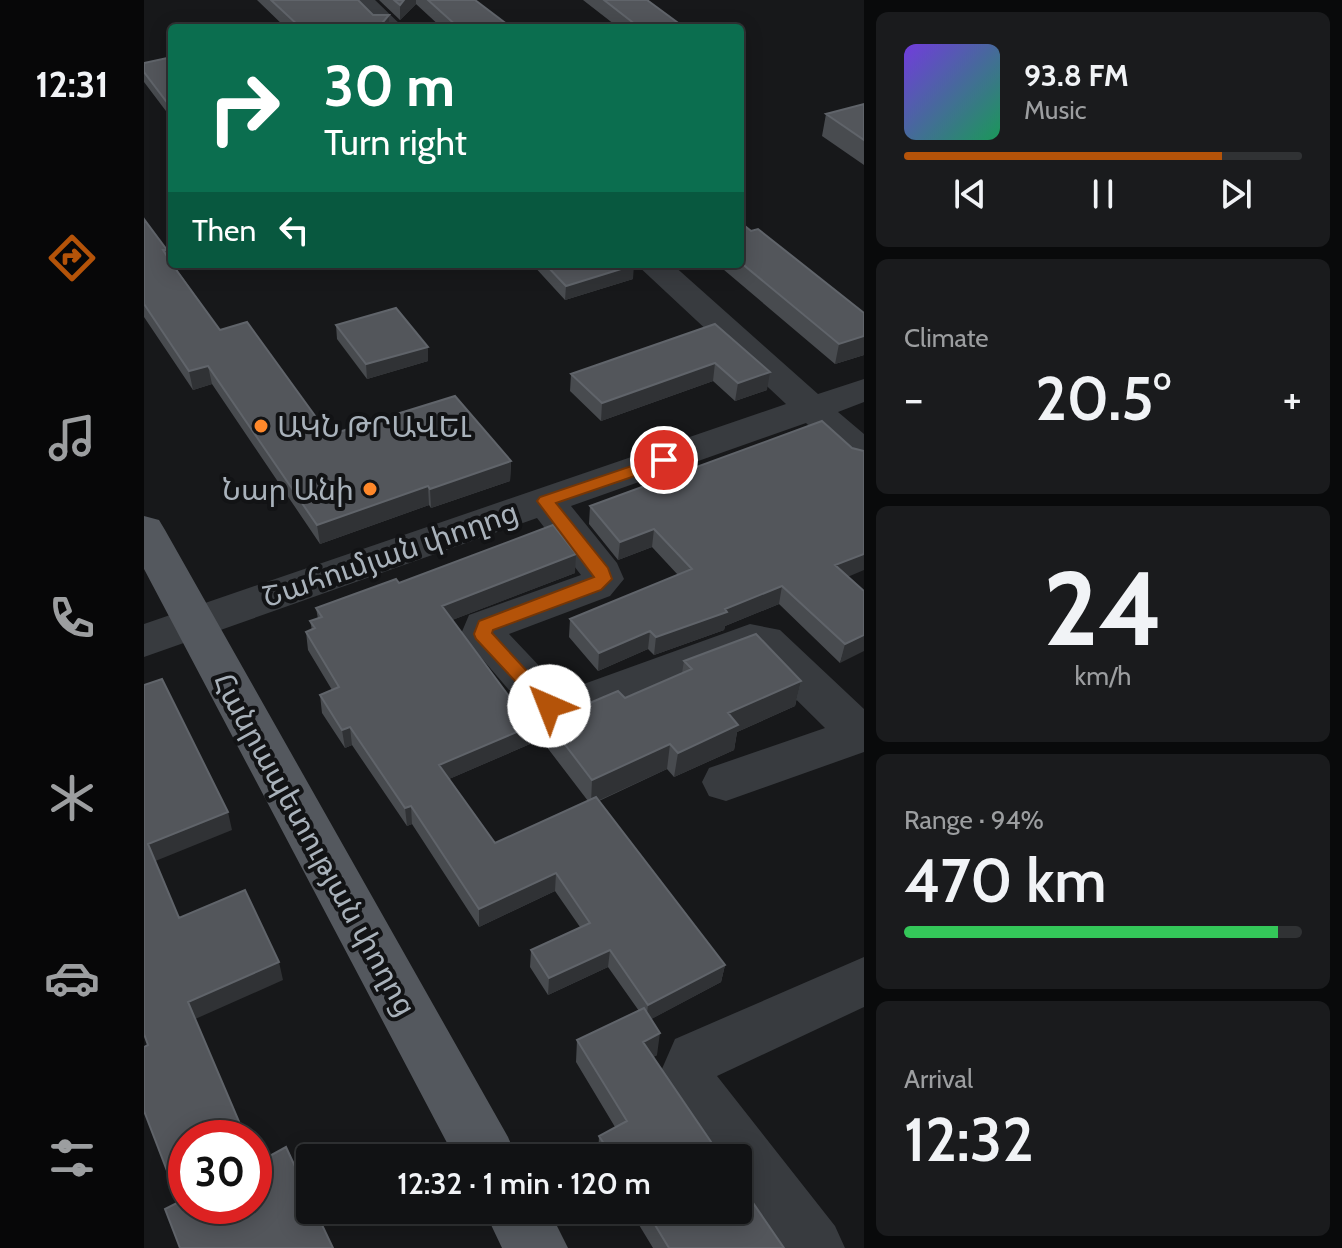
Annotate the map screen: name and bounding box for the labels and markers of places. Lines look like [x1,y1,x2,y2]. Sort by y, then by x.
place label: ԱԿՆ ԹՐԱՎԵԼ [277,408,472,445]
marker: ԱԿՆ ԹՐԱՎԵԼ [252,417,270,435]
pin [630,426,698,494]
place label: Նար Անի [222,471,354,508]
marker: Նար Անի [361,480,379,498]

